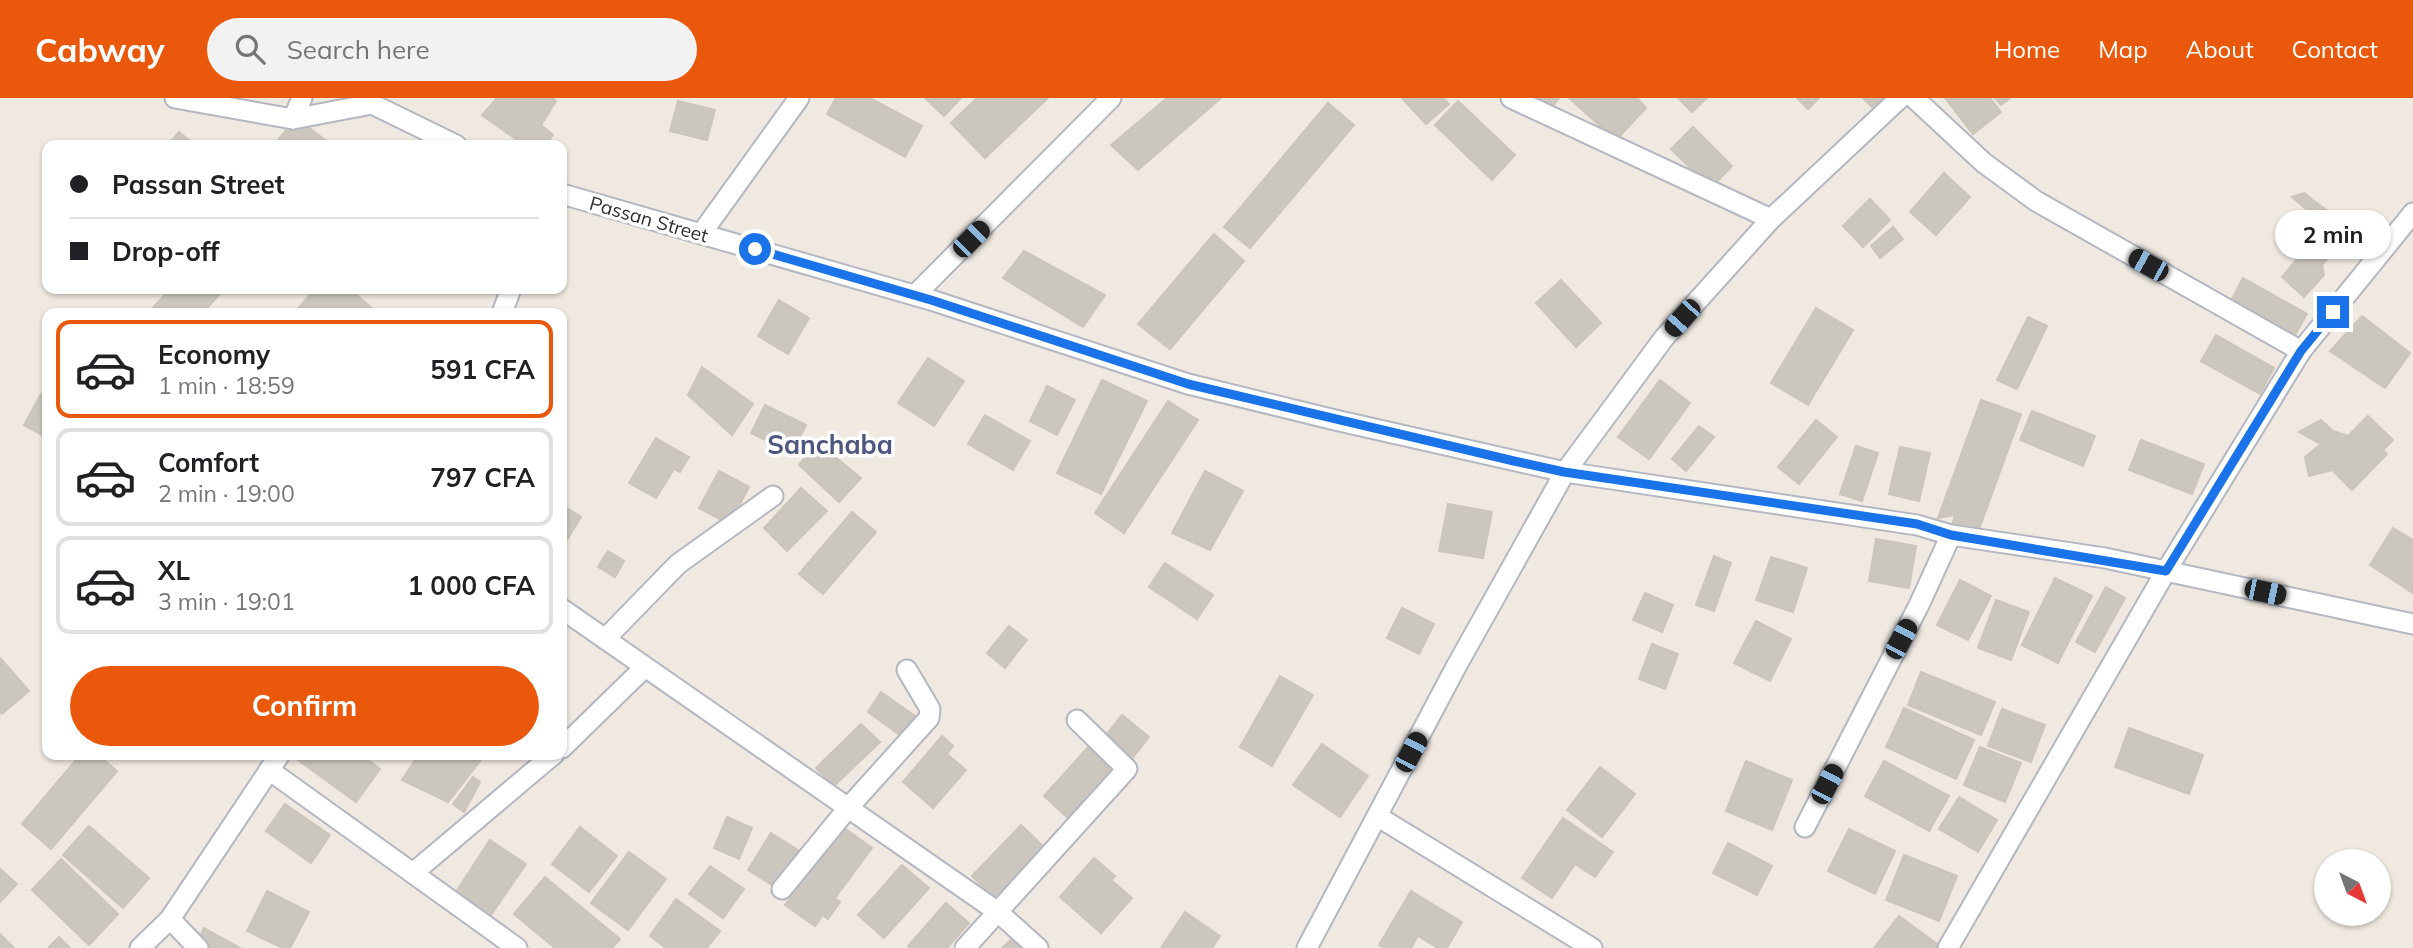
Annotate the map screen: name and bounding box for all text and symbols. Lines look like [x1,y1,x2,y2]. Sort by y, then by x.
search box [207,18,697,81]
text: Cabway [35,29,165,70]
icon: search [231,30,269,68]
text: Search here [287,33,430,66]
text: Home [1994,34,2060,64]
text: Map [2098,34,2148,64]
text: About [2186,34,2254,64]
text: Contact [2292,34,2378,64]
text: Passan Street [112,168,285,201]
street label: Passan Street [587,191,711,247]
callout: 2 min [2275,211,2391,260]
car [949,217,994,261]
text: 2 min [2303,220,2363,249]
route start [739,233,771,265]
text: Drop-off [112,235,219,268]
car [2125,246,2172,284]
car [1661,295,1704,341]
route end [2317,296,2349,328]
icon: car [74,338,137,401]
text: Economy [158,338,270,371]
text: 591 CFA [430,353,535,386]
text: 1 min · 18:59 [158,371,295,400]
district label: Sanchaba [767,428,893,461]
icon: car [74,446,137,509]
text: Comfort [158,446,259,479]
text: 797 CFA [430,461,535,494]
text: 2 min · 19:00 [158,479,295,508]
icon: car [74,554,137,617]
text: XL [158,554,190,587]
text: 1 000 CFA [408,569,535,602]
car [2243,577,2288,607]
text: 3 min · 19:01 [158,587,295,616]
car [1882,616,1921,662]
button: Confirm [70,666,539,746]
car [1392,729,1431,775]
car [1808,761,1847,807]
north arrow [2314,849,2390,926]
map controls [2314,849,2391,926]

